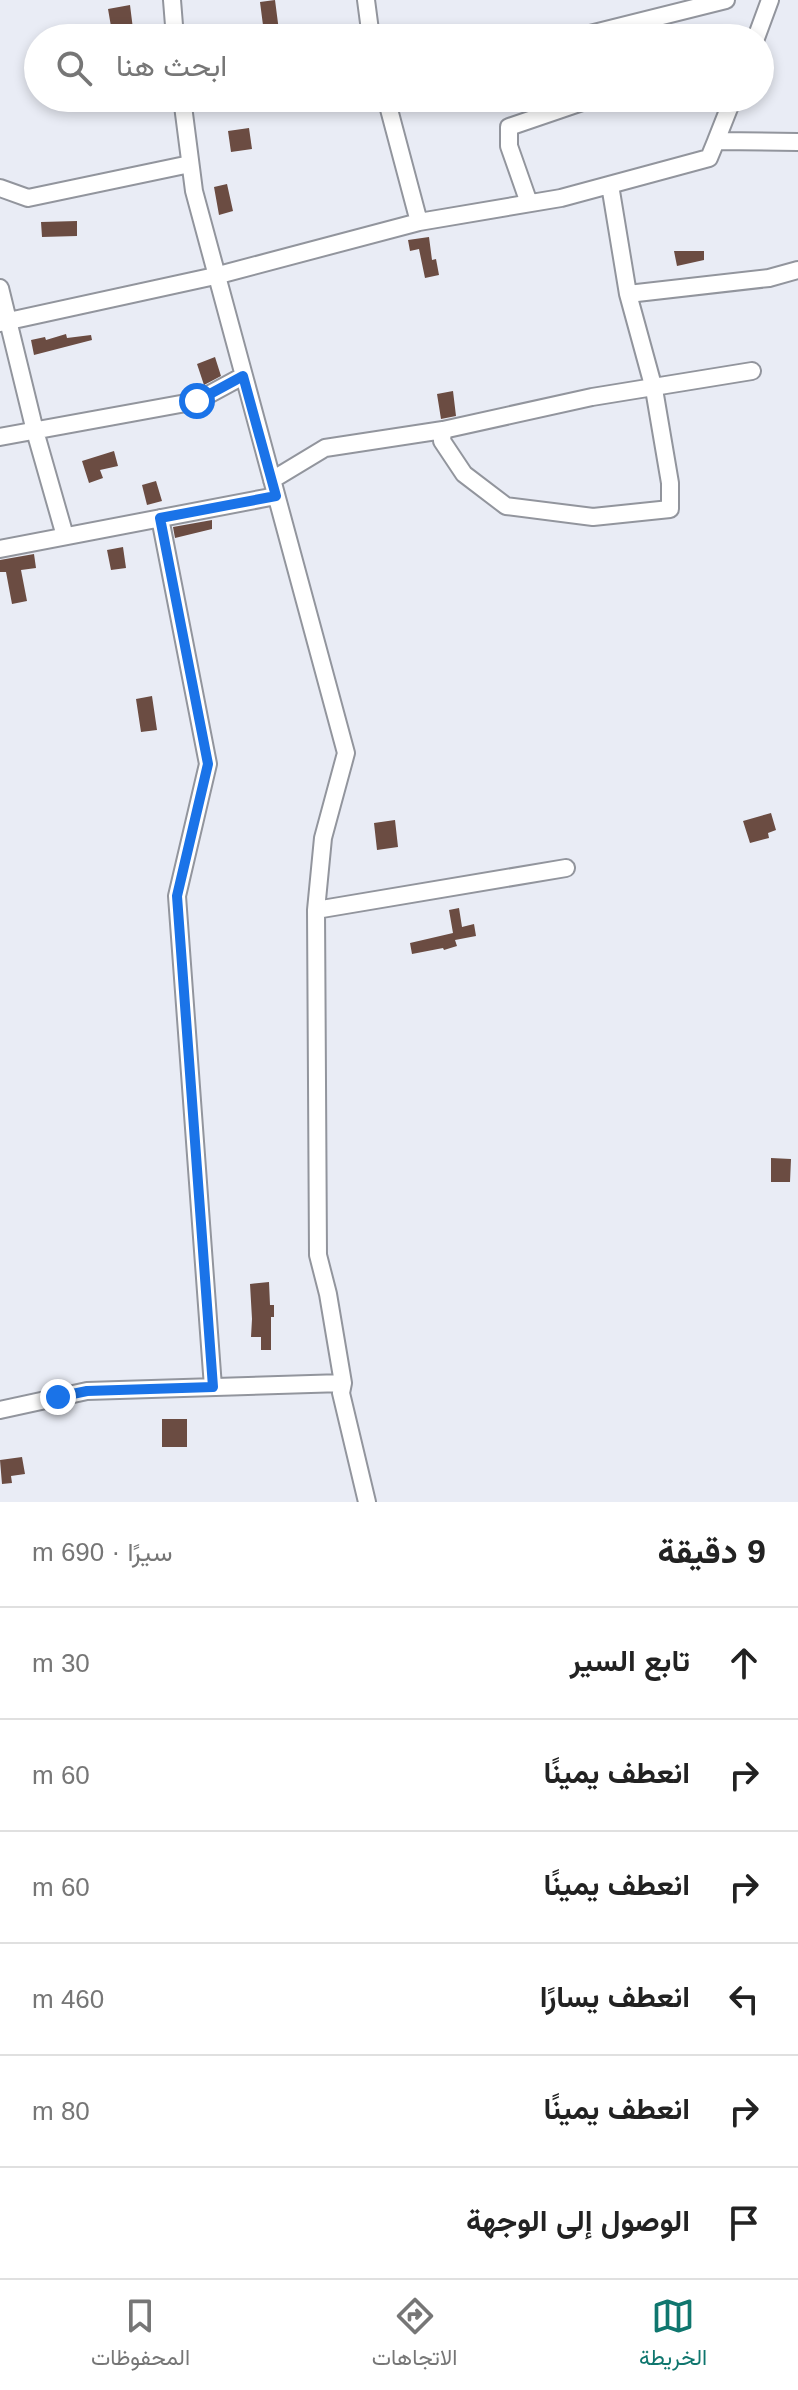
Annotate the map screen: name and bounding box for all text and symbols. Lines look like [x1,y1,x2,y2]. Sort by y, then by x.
search box [24,24,774,112]
icon: search [52,46,96,90]
text: ابحث هنا [116,49,227,82]
route start [179,383,215,419]
route end [40,1379,76,1415]
text: 9 دقيقة [657,1532,766,1570]
text: سيرًا · 690 m [32,1537,173,1567]
icon: ahead [722,1641,766,1685]
text: تابع السير [570,1644,690,1677]
text: 30 m [32,1648,90,1678]
icon: right [722,1753,766,1797]
text: انعطف يمينًا [543,1756,690,1789]
text: 60 m [32,1760,90,1790]
icon: right [722,1865,766,1909]
text: انعطف يمينًا [543,1868,690,1901]
text: 60 m [32,1872,90,1902]
icon: left [722,1977,766,2021]
text: انعطف يسارًا [540,1980,690,2013]
text: 460 m [32,1984,104,2014]
icon: right [722,2089,766,2133]
text: انعطف يمينًا [543,2092,690,2125]
text: 80 m [32,2096,90,2126]
icon: arrive [722,2201,766,2245]
text: الوصول إلى الوجهة [466,2204,690,2237]
tab: المحفوظات [91,2294,190,2377]
tab: الاتجاهات [372,2294,457,2377]
tab: الخريطة [639,2294,707,2377]

